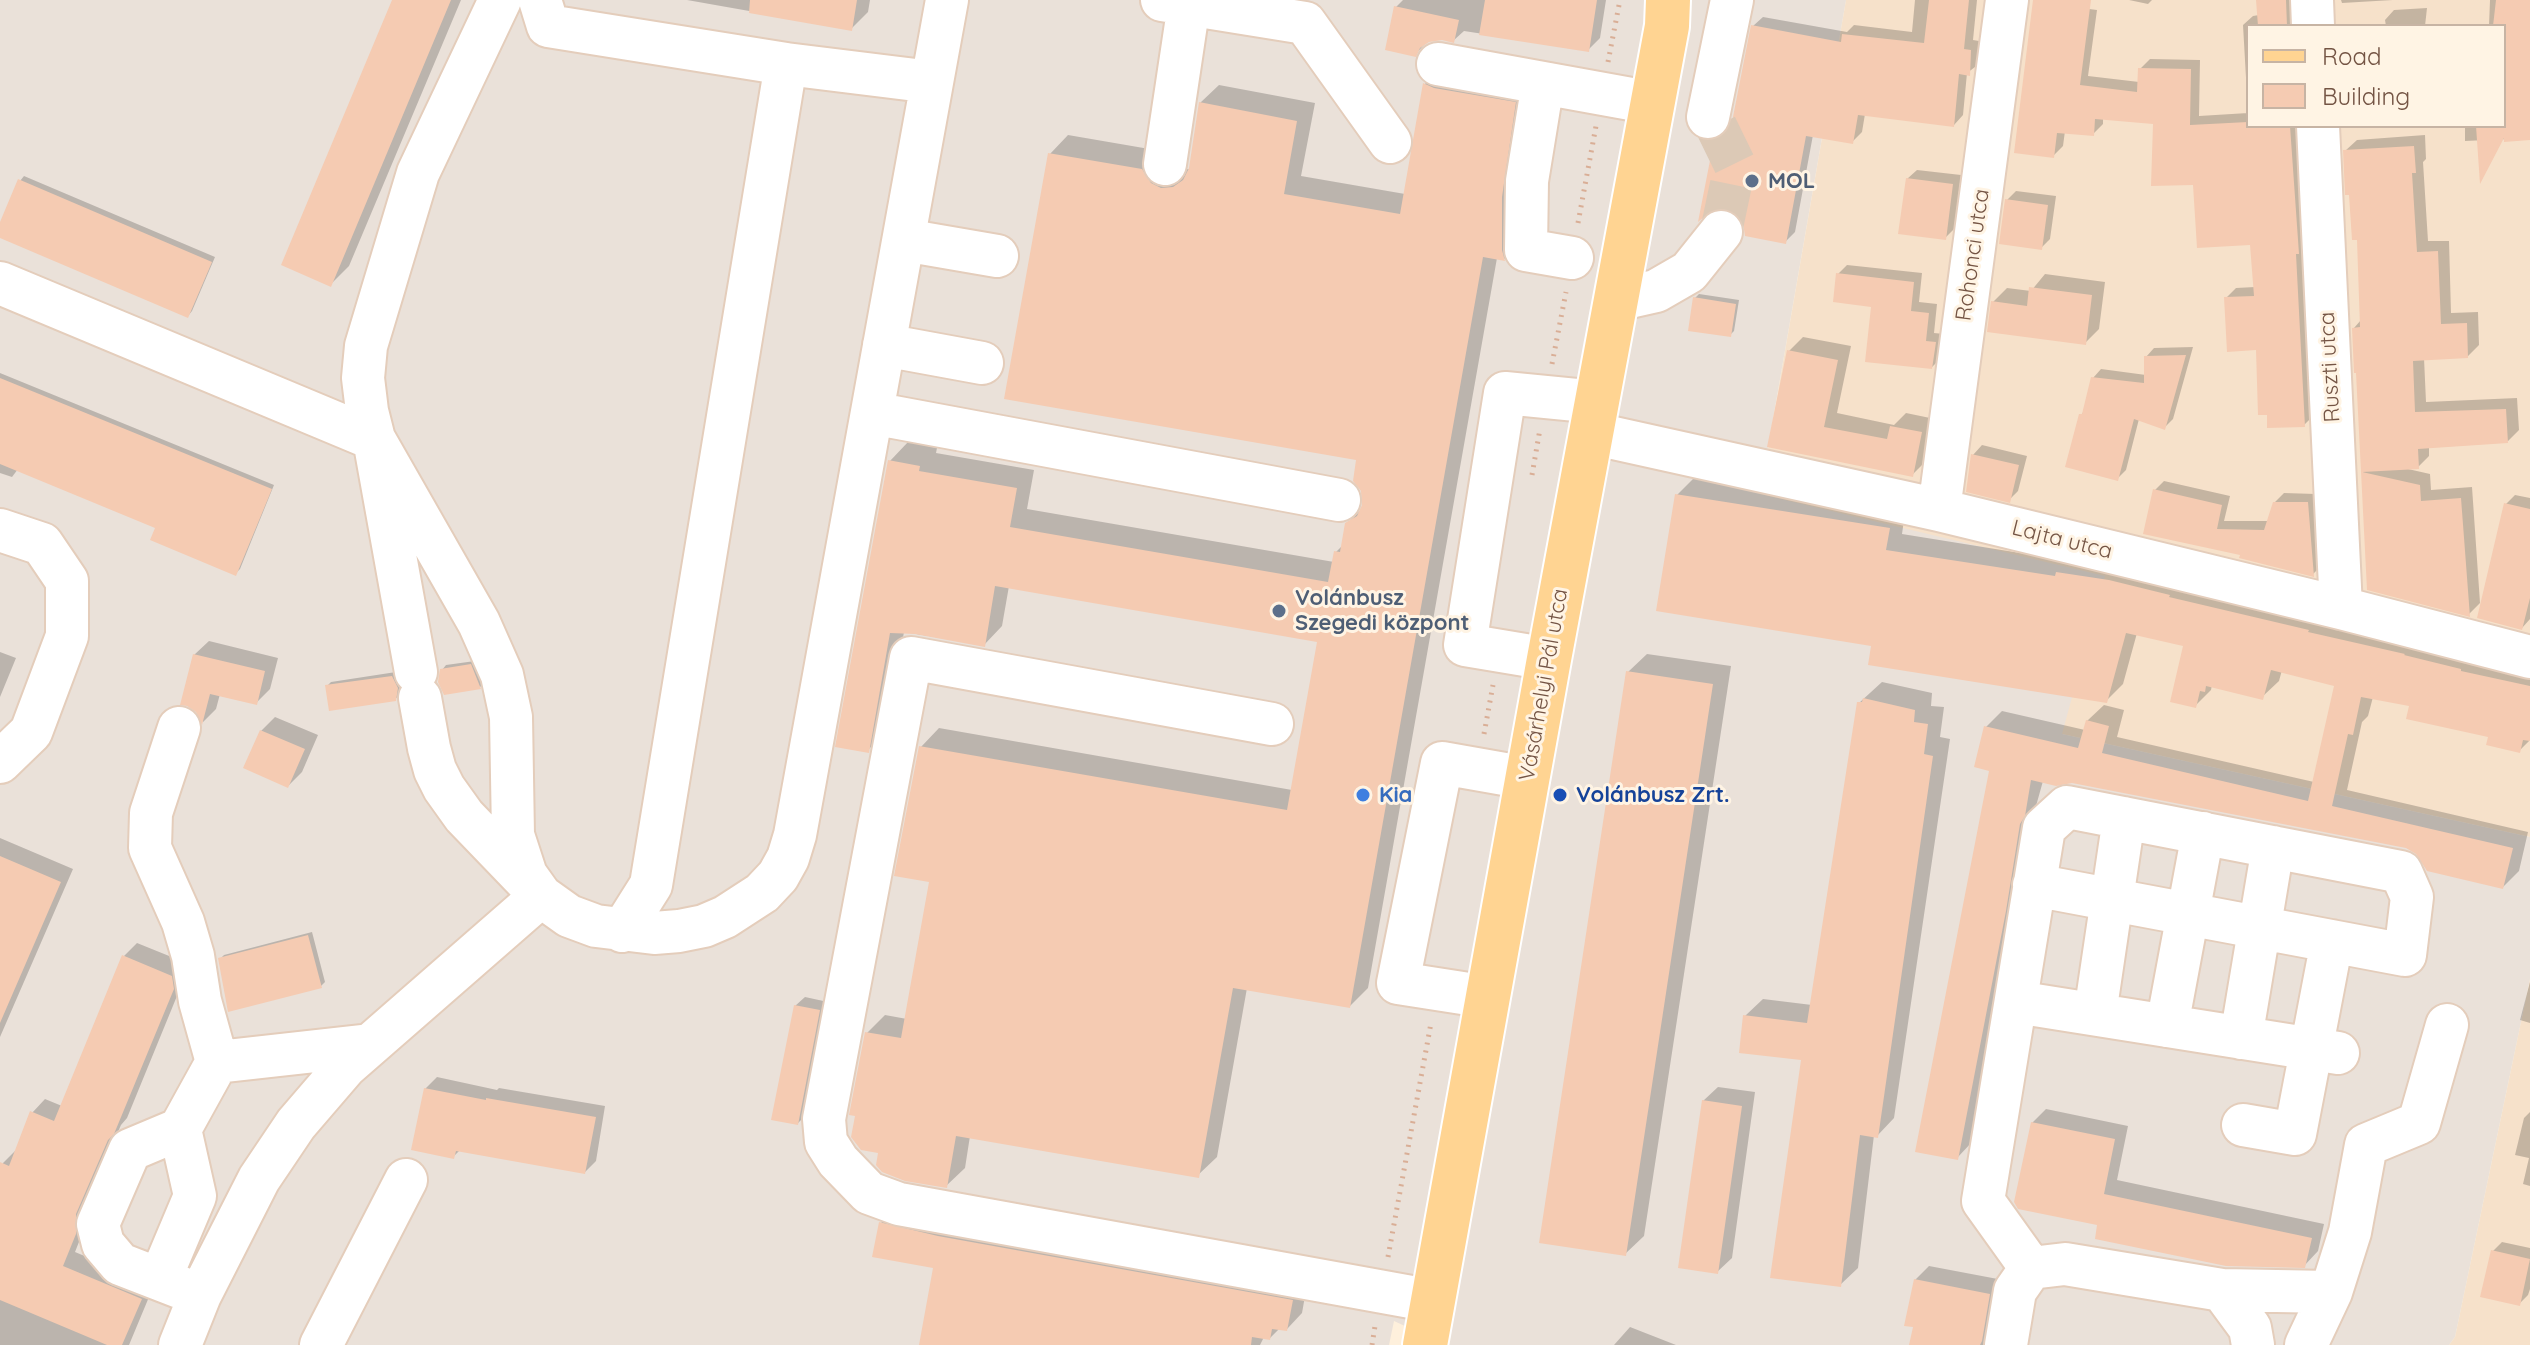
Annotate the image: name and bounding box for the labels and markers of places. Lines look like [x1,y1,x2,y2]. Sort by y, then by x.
place label: MOL [1768,168,1815,194]
marker: MOL [1743,172,1761,190]
place label: Volánbusz Szegedi központ [1295,585,1470,636]
marker: Volánbusz Szegedi központ [1270,602,1288,620]
place label: Kia [1379,782,1412,808]
place label: Volánbusz Zrt. [1576,782,1729,808]
marker: Kia [1354,786,1372,804]
marker: Volánbusz Zrt. [1551,786,1569,804]

